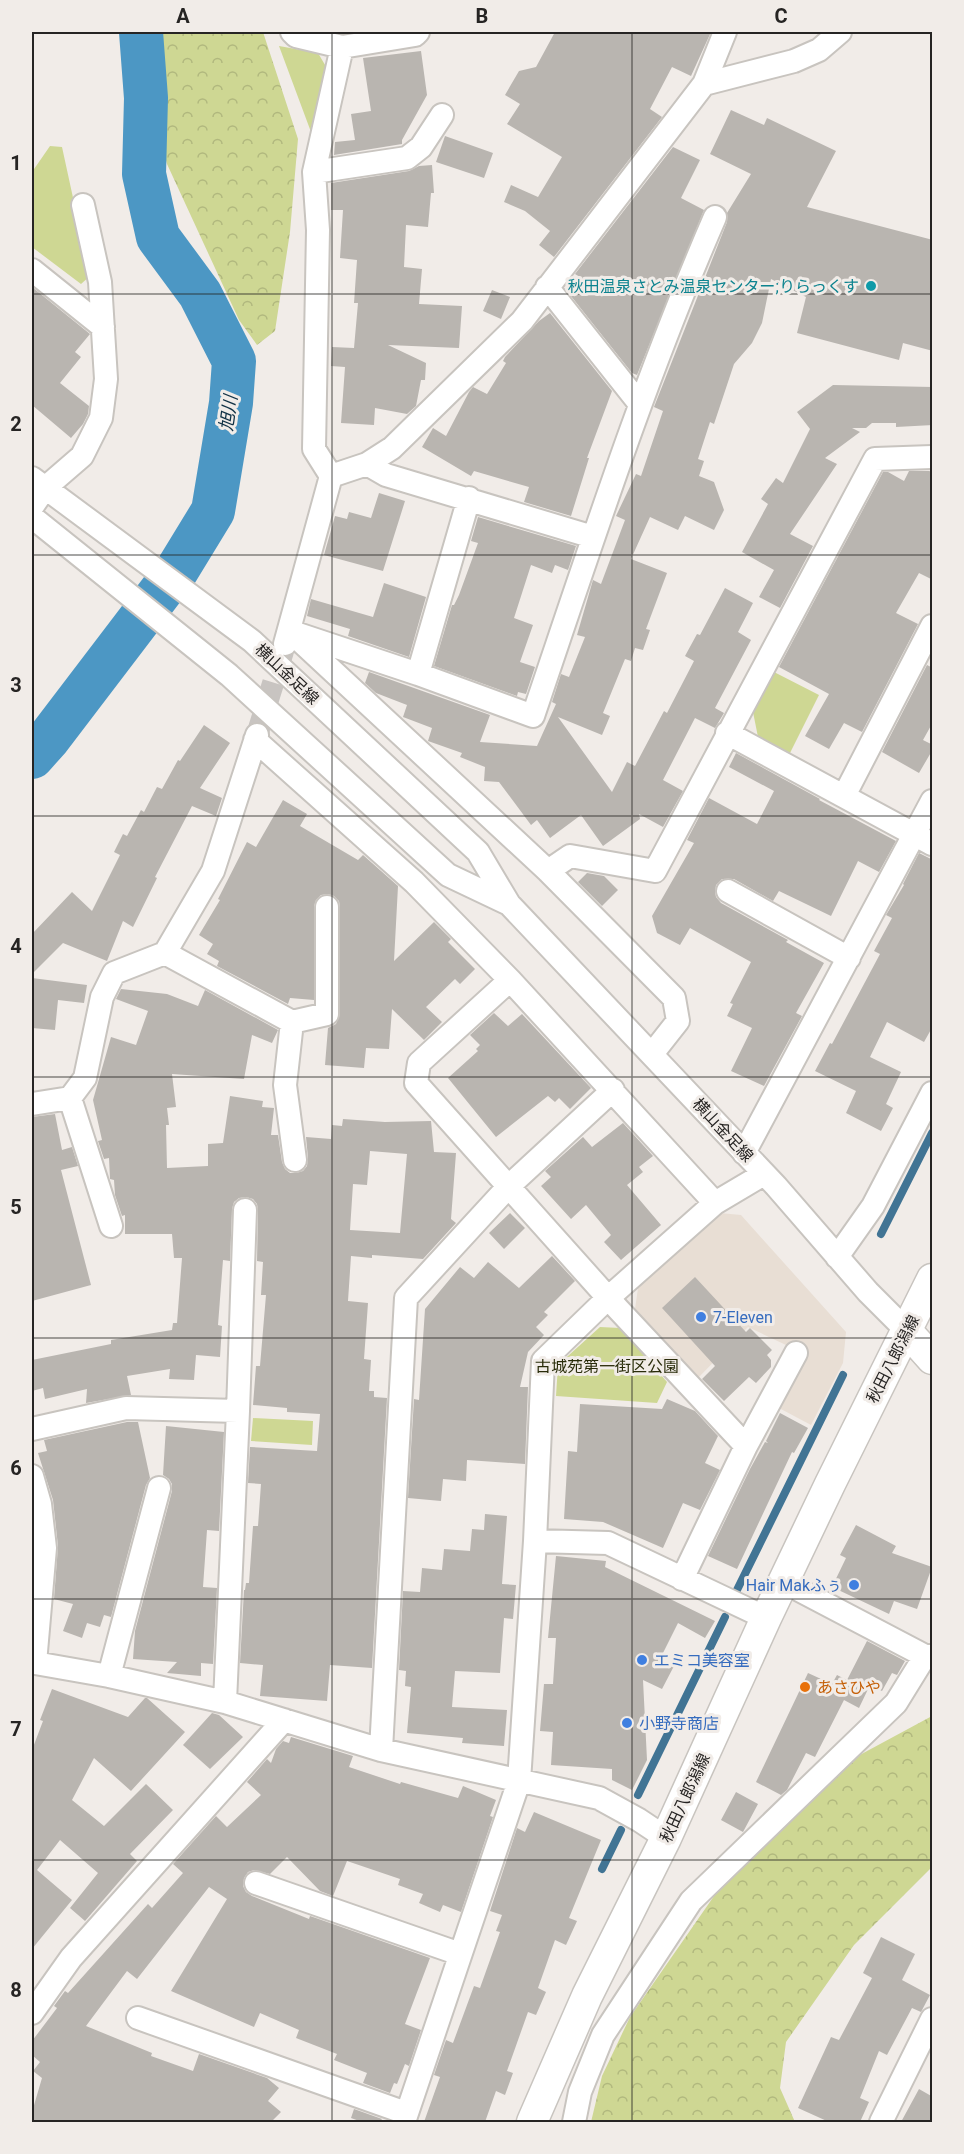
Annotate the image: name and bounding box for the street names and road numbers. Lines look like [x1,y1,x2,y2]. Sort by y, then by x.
street label: 横山金足線 [251,640,323,708]
street label: 横山金足線 [689,1094,757,1166]
street label: 秋田八郎潟線 [863,1312,923,1406]
street label: 秋田八郎潟線 [656,1750,714,1846]

